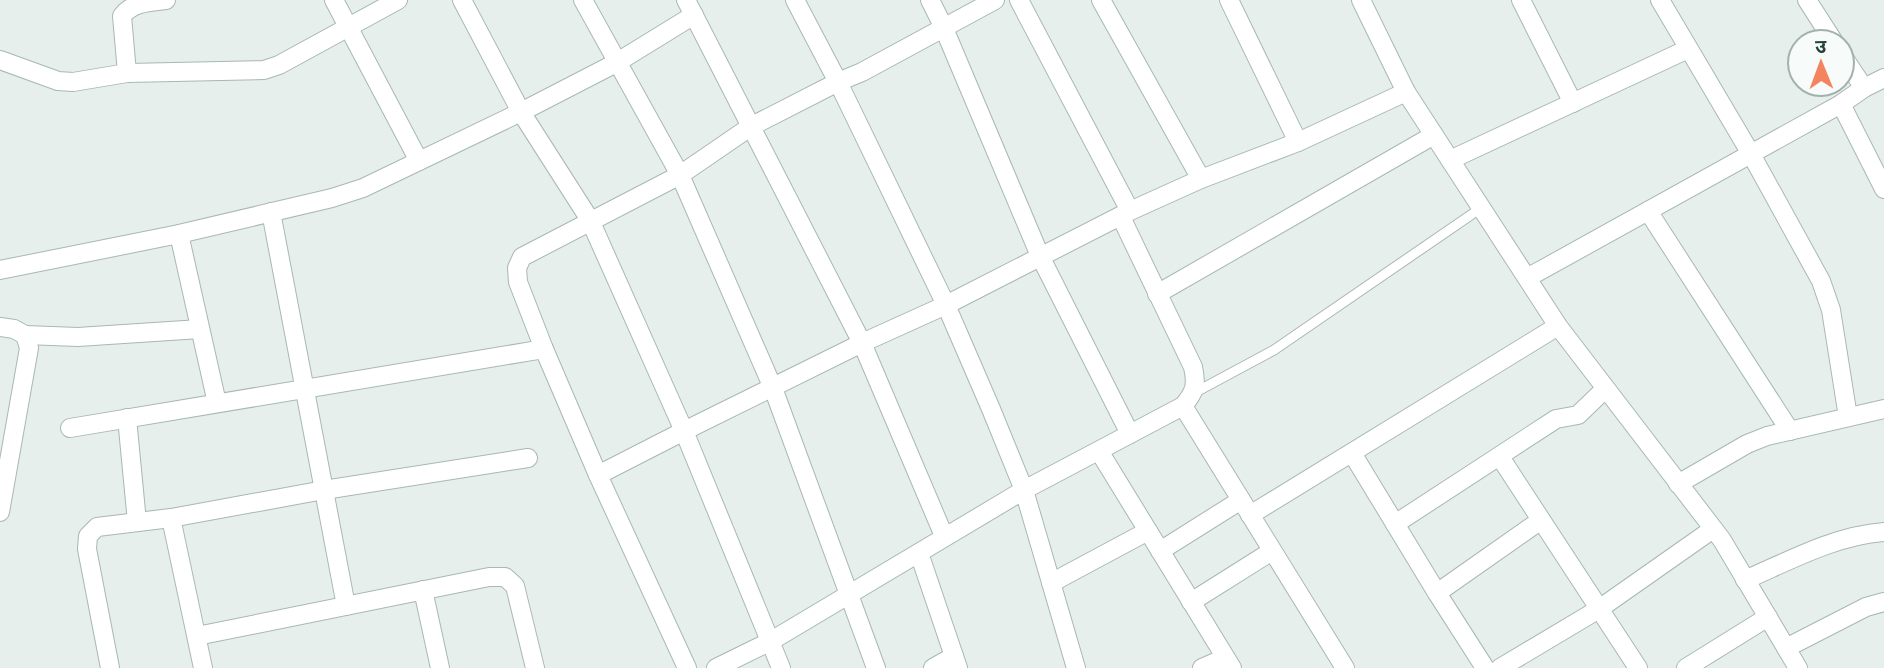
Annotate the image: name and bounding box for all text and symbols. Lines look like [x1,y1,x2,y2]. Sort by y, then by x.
north arrow [1786,28,1856,98]
text: उ [1815,35,1827,58]

